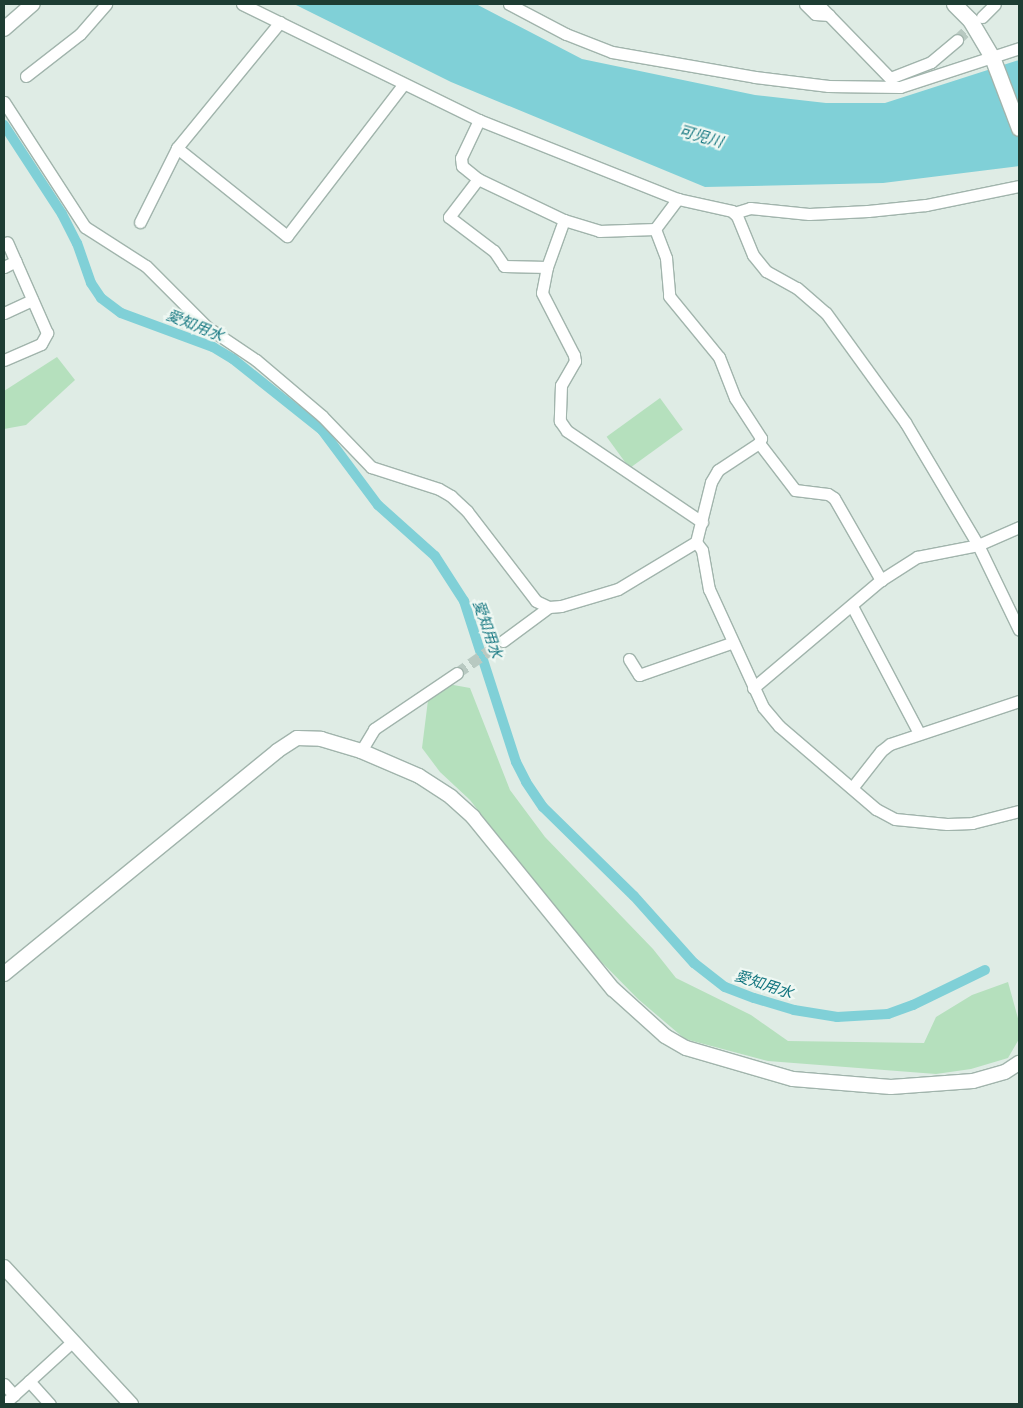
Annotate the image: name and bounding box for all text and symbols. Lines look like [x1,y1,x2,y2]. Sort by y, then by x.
water label: 可児川 [677,121,725,151]
water label: 愛知用水 [164,305,226,345]
water label: 愛知用水 [470,598,506,660]
water label: 愛知用水 [733,966,795,1002]

